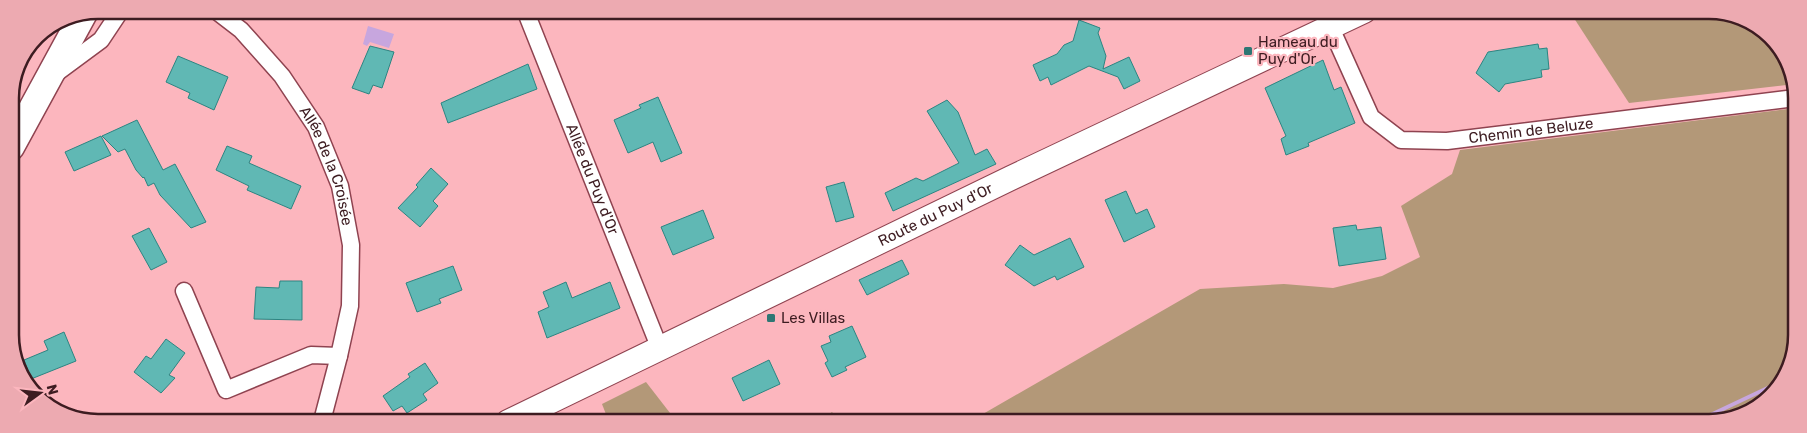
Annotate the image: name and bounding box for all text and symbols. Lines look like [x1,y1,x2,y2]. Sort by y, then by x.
place label: Hameau du Puy d'Or [1258,33,1338,68]
marker: Hameau du Puy d'Or [1242,45,1254,57]
street label: Allée de la Croisée [296,103,356,227]
street label: Chemin de Beluze [1468,114,1594,147]
street label: Allée du Puy d'Or [562,121,623,237]
street label: Route du Puy d'Or [875,179,996,250]
place label: Les Villas [781,309,846,327]
marker: Les Villas [765,312,777,324]
north arrow [15,368,65,418]
text: N [43,383,62,397]

